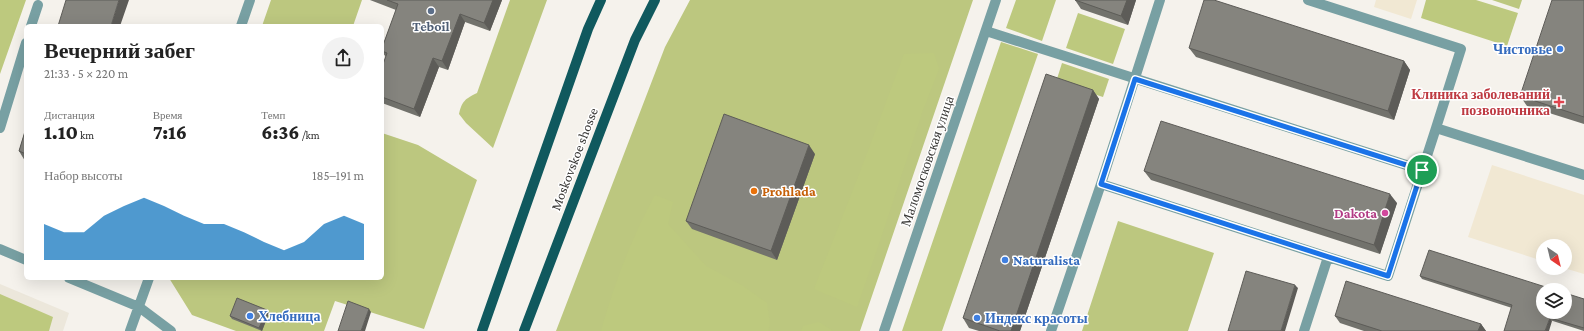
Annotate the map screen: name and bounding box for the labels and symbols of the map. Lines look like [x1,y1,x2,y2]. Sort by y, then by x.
marker: Teboil [426,6,436,16]
place label: Teboil [412,18,450,34]
place label: Чистовье [1493,41,1552,57]
marker: Чистовье [1555,44,1565,54]
place label: Клиника заболеваний позвоночника [1411,86,1550,118]
street label: Маломосковская улица [897,93,957,228]
marker: Клиника заболеваний позвоночника [1553,96,1565,108]
street label: Moskovskoe shosse [547,105,601,213]
pin [1405,153,1439,187]
place label: Prohlada [762,183,816,199]
marker: Prohlada [749,186,759,196]
place label: Dakota [1334,205,1377,221]
marker: Dakota [1380,208,1390,218]
north arrow [1536,239,1572,275]
place label: Naturalista [1013,252,1080,268]
marker: Naturalista [1000,255,1010,265]
place label: Хлебница [258,308,320,324]
place label: Индекс красоты [985,310,1088,326]
marker: Хлебница [245,311,255,321]
marker: Индекс красоты [972,313,982,323]

